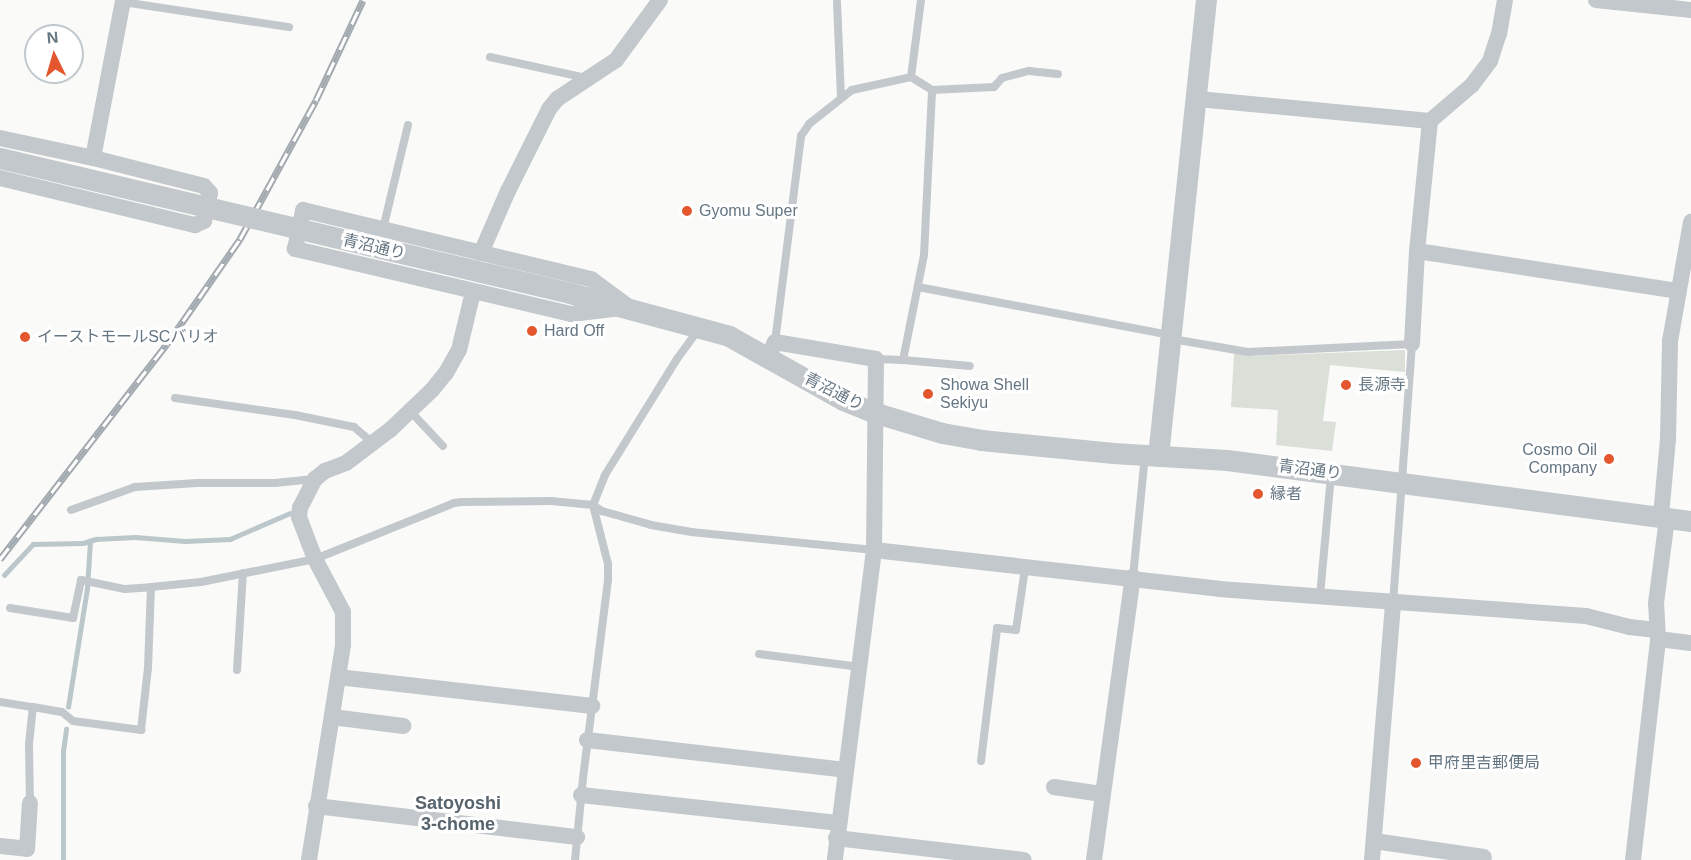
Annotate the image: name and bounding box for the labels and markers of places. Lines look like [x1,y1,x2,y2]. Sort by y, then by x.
place label: Gyomu Super [699,201,798,221]
marker: Gyomu Super [680,204,694,218]
place label: Hard Off [544,321,604,341]
marker: Hard Off [525,324,539,338]
place label: イーストモールSCバリオ [37,327,219,347]
marker: イーストモールSCバリオ [18,330,32,344]
place label: Showa Shell Sekiyu [940,375,1029,413]
place label: 長源寺 [1358,375,1406,395]
marker: 長源寺 [1339,378,1353,392]
marker: Showa Shell Sekiyu [921,387,935,401]
place label: Cosmo Oil Company [1522,440,1597,478]
marker: Cosmo Oil Company [1602,452,1616,466]
place label: 縁者 [1270,484,1302,504]
marker: 縁者 [1251,487,1265,501]
place label: 甲府里吉郵便局 [1428,753,1540,773]
marker: 甲府里吉郵便局 [1409,756,1423,770]

